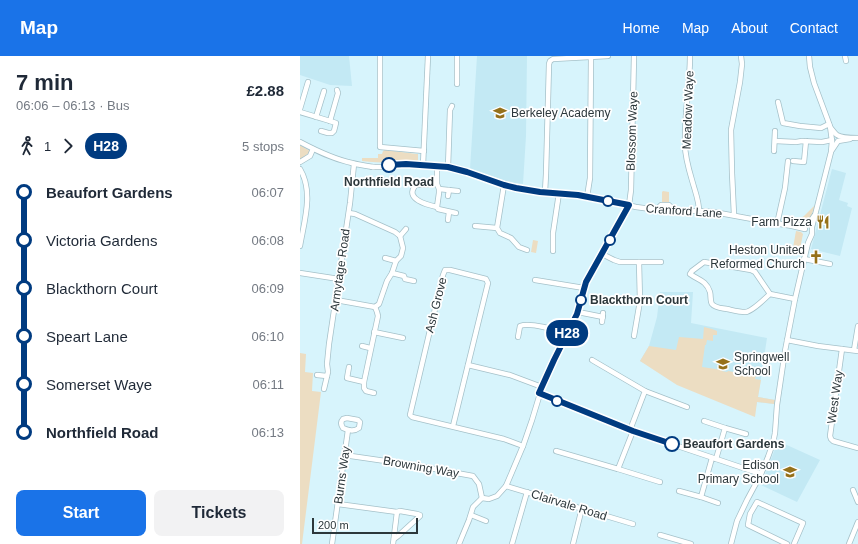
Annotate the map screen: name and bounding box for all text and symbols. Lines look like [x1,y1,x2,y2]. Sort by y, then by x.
text: Map [20,17,58,38]
text: Home [623,20,660,36]
text: Map [682,20,709,36]
text: About [731,20,768,36]
text: Contact [790,20,838,36]
text: 7 min [16,70,73,95]
street label: Meadow Waye [680,70,696,150]
text: £2.88 [246,82,284,99]
street label: Blossom Waye [624,91,640,171]
text: 06:06 – 06:13 · Bus [16,98,129,113]
school or university icon: Berkeley Academy [492,105,508,121]
place label: Berkeley Academy [511,106,610,120]
icon: walk [16,135,38,157]
icon: forward [57,135,79,157]
text: H28 [93,138,119,154]
text: 1 [44,139,51,154]
text: 5 stops [242,139,284,154]
marker: Northfield Road [381,157,397,173]
place label: Northfield Road [344,175,434,189]
text: Beaufort Gardens [46,184,173,201]
text: 06:07 [251,185,284,200]
unlabelled marker [602,195,614,207]
street label: Cranford Lane [645,201,723,221]
restaurant icon: Farm Pizza [815,214,831,230]
place label: Farm Pizza [751,215,812,229]
street label: Armytage Road [327,228,353,312]
text: Victoria Gardens [46,232,157,249]
text: 06:08 [251,233,284,248]
unlabelled marker [604,234,616,246]
place label: Heston United Reformed Church [710,243,805,271]
church icon: Heston United Reformed Church [808,249,824,265]
street label: Ash Grove [422,275,450,334]
text: Blackthorn Court [46,280,158,297]
text: 06:09 [251,281,284,296]
place label: Blackthorn Court [590,293,688,307]
marker: Blackthorn Court [575,294,587,306]
line badge: H28 [544,320,590,346]
text: H28 [554,325,580,341]
text: Speart Lane [46,328,128,345]
text: 06:10 [251,329,284,344]
place label: Springwell School [734,350,789,378]
school or university icon: Springwell School [715,356,731,372]
street label: West Way [824,369,846,425]
text: Somerset Waye [46,376,152,393]
text: 06:11 [252,377,284,392]
unlabelled marker [551,395,563,407]
text: Northfield Road [46,424,159,441]
text: 06:13 [251,425,284,440]
marker: Beaufort Gardens [664,436,680,452]
place label: Beaufort Gardens [683,437,785,451]
street label: Burns Way [331,445,353,505]
street label: Browning Way [382,453,460,481]
place label: Edison Primary School [698,458,779,486]
school or university icon: Edison Primary School [782,464,798,480]
street label: Clairvale Road [529,487,609,523]
button: Start [16,490,146,536]
button: Tickets [154,490,284,536]
scale bar [312,516,418,535]
text: 200 m [318,519,349,531]

